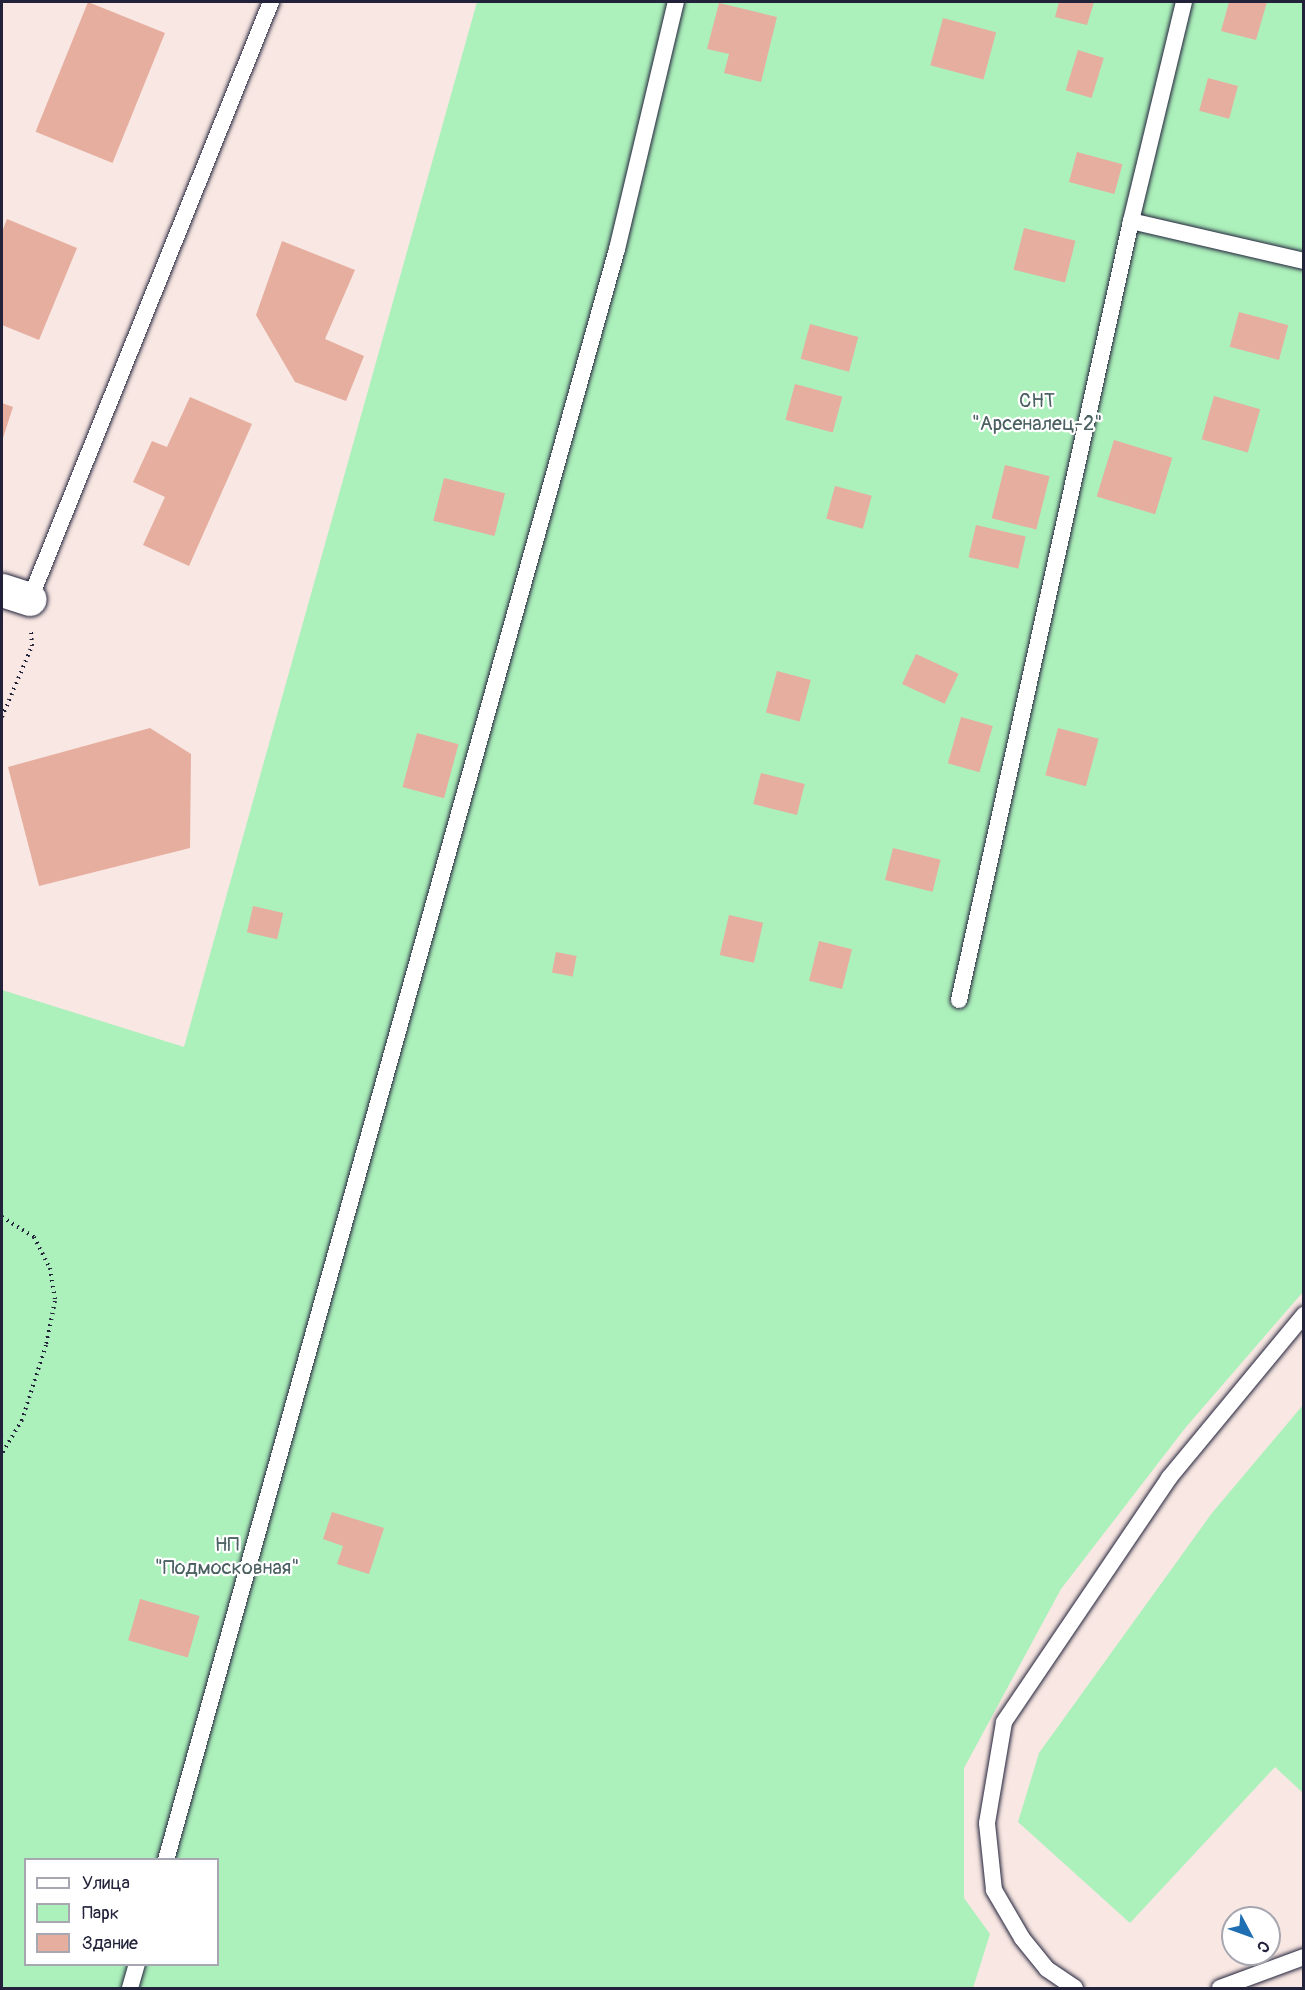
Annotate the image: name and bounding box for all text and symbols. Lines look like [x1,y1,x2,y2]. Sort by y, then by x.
park label: СНТ "Арсеналец-2" [972,388,1102,435]
park label: НП "Подмосковная" [155,1533,299,1580]
legend [24,1858,219,1966]
text: Улица [82,1872,130,1895]
text: Парк [82,1902,119,1925]
north arrow [1221,1906,1281,1966]
text: Здание [82,1932,138,1955]
text: С [1252,1936,1274,1957]

